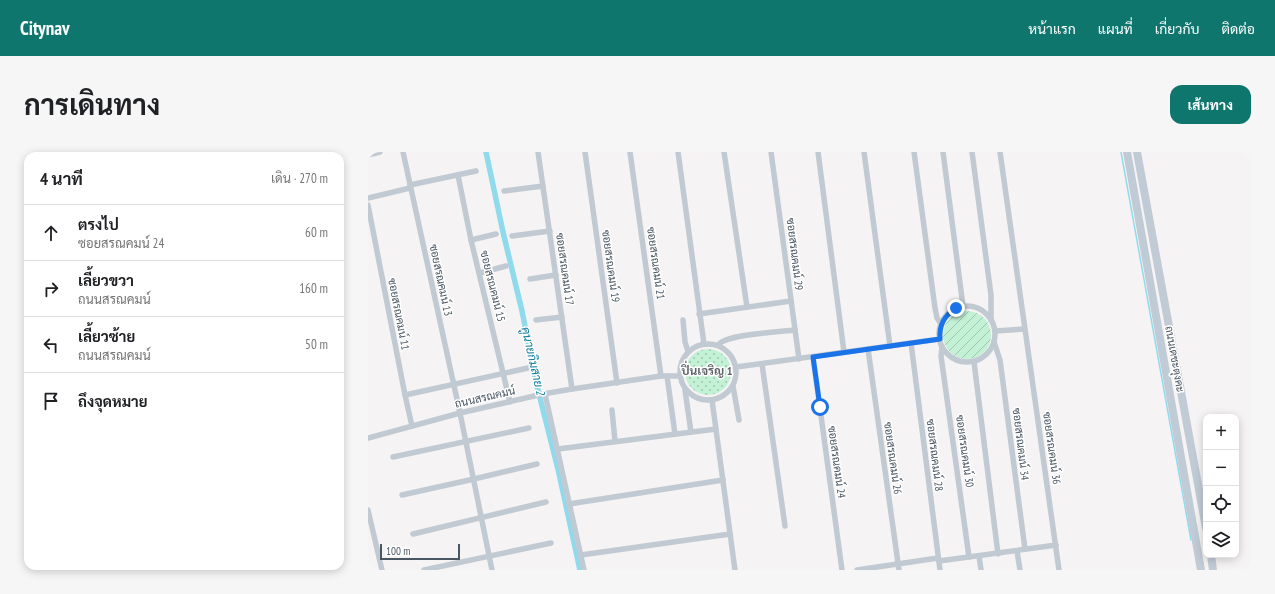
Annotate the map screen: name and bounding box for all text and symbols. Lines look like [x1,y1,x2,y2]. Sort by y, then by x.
text: Citynav [20,16,70,40]
text: หน้าแรก [1028,20,1076,38]
text: แผนที่ [1098,20,1133,38]
text: เกี่ยวกับ [1155,20,1199,38]
text: ติดต่อ [1221,20,1255,38]
button: เส้นทาง [1170,85,1251,124]
text: การเดินทาง [24,86,160,123]
text: 4 นาที [40,168,83,190]
text: เดิน · 270 m [271,170,328,187]
text: ตรงไป [78,215,119,234]
street label: ซอยสรณคมน์ 29 [784,217,807,291]
icon: ahead [40,222,62,244]
text: 60 m [305,224,328,241]
street label: ซอยสรณคมน์ 21 [644,226,669,300]
street label: ซอยสรณคมน์ 19 [599,229,624,303]
street label: ซอยสรณคมน์ 17 [553,232,578,306]
text: ซอยสรณคมน์ 24 [78,235,164,252]
street label: ซอยสรณคมน์ 13 [427,243,456,317]
street label: ซอยสรณคมน์ 15 [477,249,510,323]
text: เลี้ยวขวา [78,271,134,290]
street label: ซอยสรณคมน์ 11 [385,277,414,351]
icon: right [40,278,62,300]
text: 160 m [299,280,328,297]
text: ถนนสรณคมน์ [78,291,151,308]
route end [947,299,965,317]
water label: คูนายกิมสาย 2 [517,325,549,398]
street label: ถนนเดชะตุงคะ [1160,325,1188,394]
text: เลี้ยวซ้าย [78,327,135,346]
icon: left [40,334,62,356]
text: 50 m [305,336,328,353]
text: ถนนสรณคมน์ [78,347,151,364]
district label: ปิ่นเจริญ 1 [681,360,733,378]
street label: ถนนสรณคมน์ [453,382,517,411]
icon: arrive [40,390,62,412]
text: ถึงจุดหมาย [78,392,148,411]
route start [811,398,829,416]
street label: ซอยสรณคมน์ 34 [1010,407,1033,481]
street label: ซอยสรณคมน์ 36 [1040,411,1065,485]
street label: ซอยสรณคมน์ 30 [953,414,978,488]
map controls [1203,414,1239,558]
button: + [1203,414,1239,450]
street label: ซอยสรณคมน์ 28 [924,418,947,492]
street label: ซอยสรณคมน์ 26 [881,421,906,495]
street label: ซอยสรณคมน์ 24 [825,425,850,499]
button: − [1203,450,1239,486]
button: locate [1203,486,1239,522]
button: layers [1203,522,1239,558]
scale bar [380,542,460,561]
text: 100 m [386,544,410,558]

